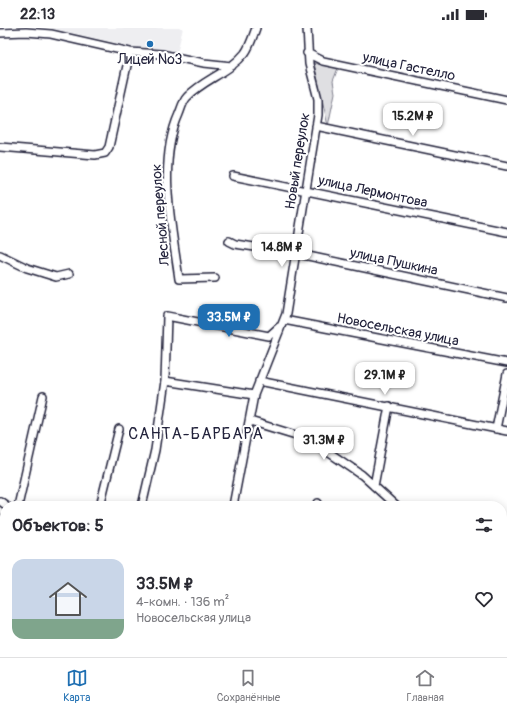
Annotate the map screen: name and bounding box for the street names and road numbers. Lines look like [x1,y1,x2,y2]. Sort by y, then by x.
street label: улица Гастелло [360,48,457,85]
street label: Новый переулок [281,112,314,211]
street label: Лесной переулок [148,163,174,268]
street label: улица Лермонтова [316,171,429,211]
street label: улица Пушкина [348,244,439,279]
street label: Новосельская улица [335,309,460,350]

